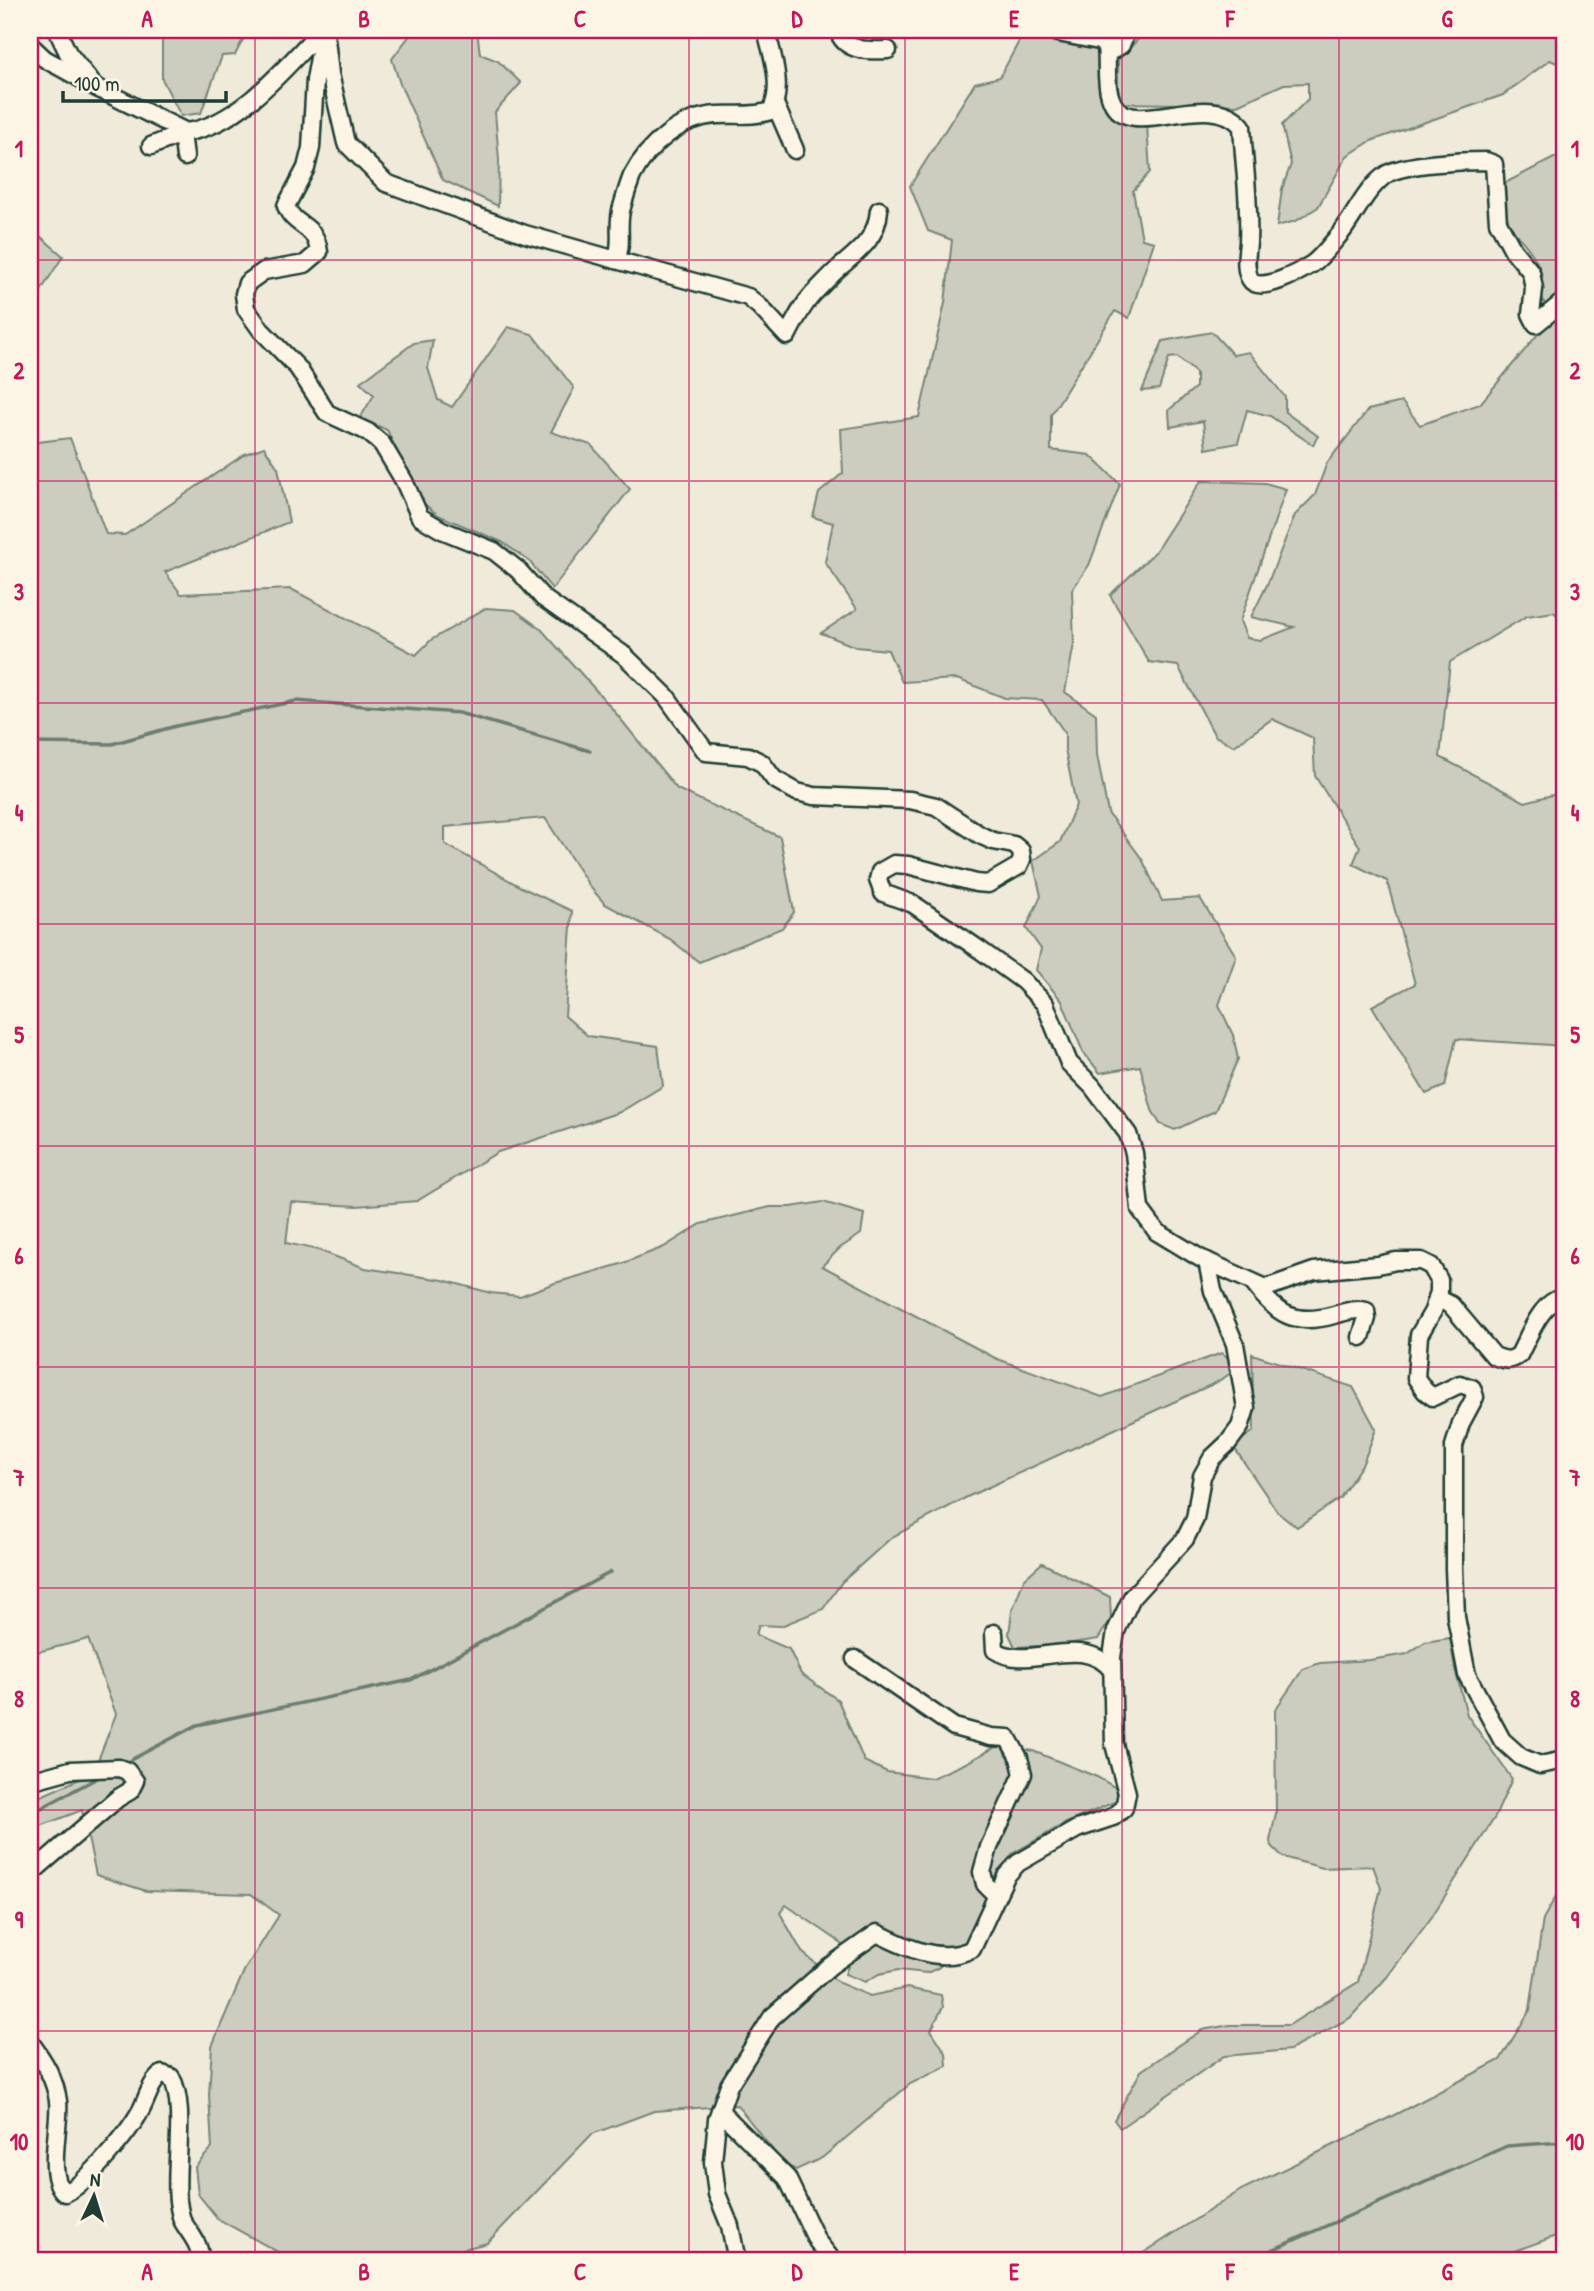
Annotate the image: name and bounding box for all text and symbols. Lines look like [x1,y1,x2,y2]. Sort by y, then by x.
text: A [141,3,153,34]
text: B [358,3,370,34]
text: C [574,3,586,34]
text: D [792,3,804,34]
text: E [1009,3,1020,34]
text: F [1225,3,1236,34]
text: G [1441,3,1453,34]
scale bar [63,60,226,104]
text: 100 m [74,69,120,98]
text: 1 [15,133,23,164]
text: 1 [1571,133,1579,164]
text: 2 [14,355,25,386]
text: 2 [1570,355,1581,386]
text: 3 [14,576,24,607]
text: 3 [1570,576,1580,607]
text: 4 [15,797,24,828]
text: 4 [1571,797,1580,828]
text: 5 [14,1019,24,1050]
text: 5 [1570,1019,1580,1050]
text: 6 [14,1240,24,1271]
text: 6 [1570,1240,1580,1271]
text: 7 [12,1462,25,1493]
text: 7 [1568,1462,1581,1493]
text: 8 [14,1683,24,1714]
text: 8 [1570,1683,1580,1714]
text: 9 [15,1904,24,1935]
text: 9 [1571,1904,1580,1935]
text: 10 [10,2126,28,2157]
text: 10 [1566,2126,1584,2157]
north arrow [60,2162,130,2232]
text: N [89,2166,101,2192]
text: A [141,2256,153,2287]
text: B [358,2256,370,2287]
text: C [574,2256,586,2287]
text: D [792,2256,804,2287]
text: E [1009,2256,1020,2287]
text: F [1225,2256,1236,2287]
text: G [1441,2256,1453,2287]

